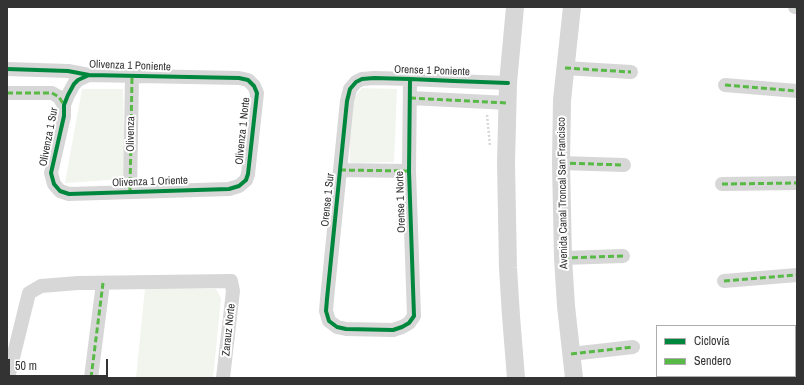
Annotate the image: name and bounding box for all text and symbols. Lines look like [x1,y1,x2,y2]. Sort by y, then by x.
street label: Olivenza 1 Poniente [89,58,171,74]
street label: Orense 1 Poniente [394,63,470,79]
street label: Olivenza 1 Norte [233,97,253,165]
street label: Olivenza 1 Sur [37,106,61,168]
street label: Olivenza [124,116,138,152]
street label: Avenida Canal Troncal San Francisco [555,117,571,269]
street label: Orense 1 Norte [393,171,409,233]
street label: Orense 1 Sur [319,173,337,227]
street label: Olivenza 1 Oriente [112,174,188,190]
street label: Zarauz Norte [220,303,238,357]
legend [656,325,796,377]
text: Ciclovía [694,333,730,349]
scale bar [10,351,110,377]
text: Sendero [694,353,731,369]
text: 50 m [15,358,37,374]

